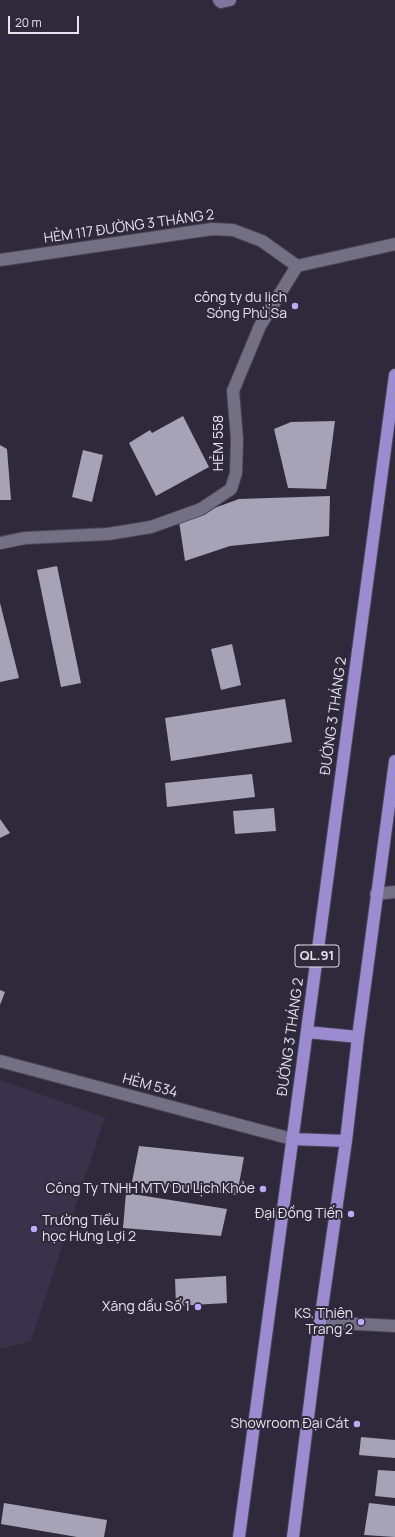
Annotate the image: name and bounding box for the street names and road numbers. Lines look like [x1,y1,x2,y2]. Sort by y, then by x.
street label: HẺM 117 ĐƯỜNG 3 THÁNG 2 [43,207,215,247]
street label: HẺM 558 [211,415,227,471]
street label: ĐƯỜNG 3 THÁNG 2 [317,656,351,776]
road number: QL.91 [295,945,339,967]
street label: ĐƯỜNG 3 THÁNG 2 [274,977,308,1097]
street label: HẺM 534 [121,1071,179,1101]

